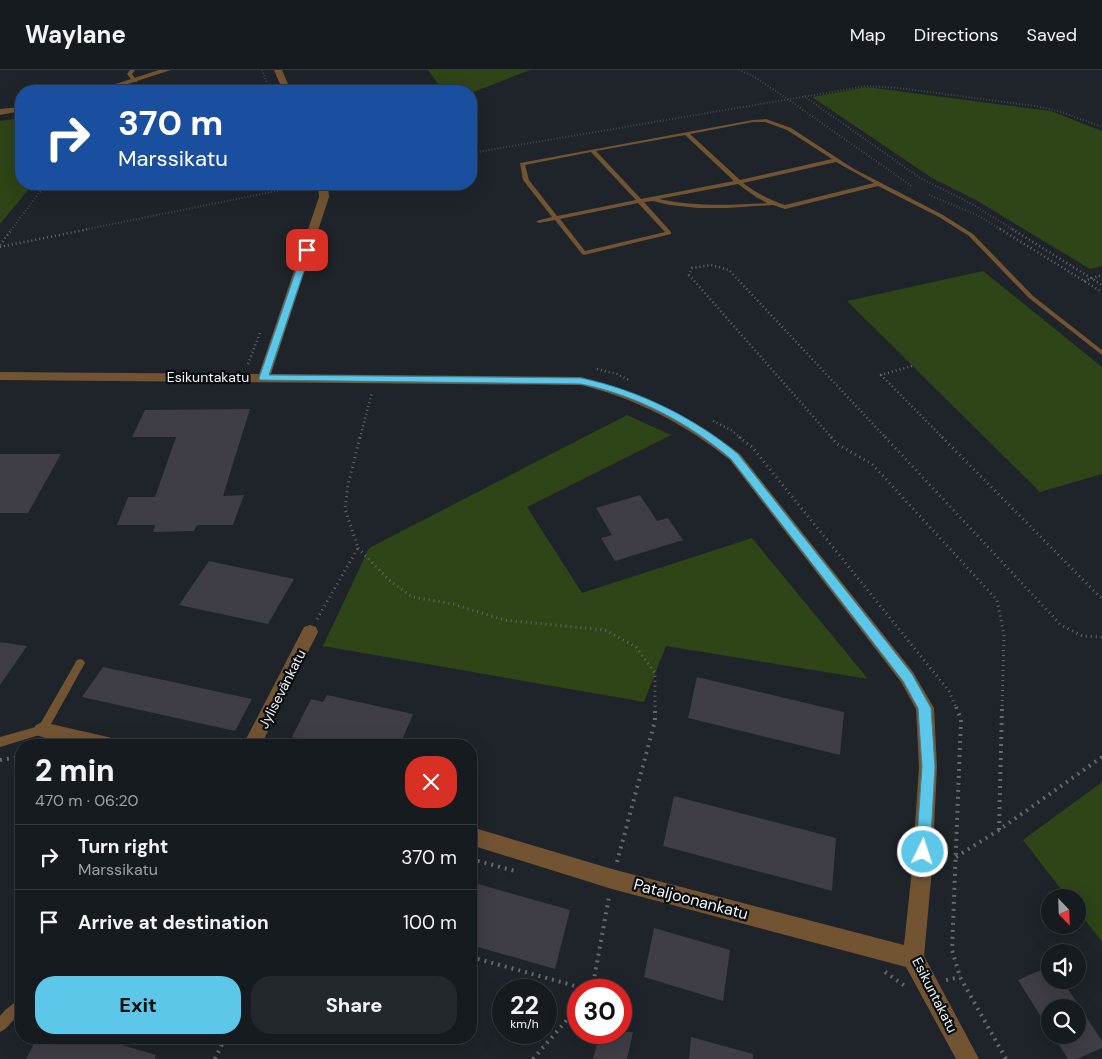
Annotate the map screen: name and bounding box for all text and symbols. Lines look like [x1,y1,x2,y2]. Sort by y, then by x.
text: Waylane [25,19,126,50]
text: Map [850,23,886,47]
text: Directions [914,23,999,47]
text: Saved [1027,23,1077,47]
text: 370 m [118,100,223,146]
icon: right [35,105,100,170]
text: Marssikatu [118,144,228,173]
pin [286,229,328,271]
icon: arrive [293,236,321,264]
street label: Esikuntakatu [167,368,249,386]
street label: Jylisevänkatu [254,646,310,732]
text: 2 min [35,751,115,790]
button: close [405,756,457,808]
text: 470 m · 06:20 [35,790,138,811]
position arrow [896,825,948,877]
text: Turn right [78,834,168,859]
icon: right [35,843,63,871]
text: 370 m [401,845,457,870]
text: Marssikatu [78,859,158,880]
street label: Pataljoonankatu [631,874,751,924]
north arrow [1041,889,1086,934]
map controls [1041,889,1086,1044]
icon: arrive [35,908,63,936]
text: Arrive at destination [78,910,269,935]
text: 100 m [403,910,457,935]
button: sound [1041,944,1086,989]
street label: Esikuntakatu [908,954,962,1036]
button: Exit [35,976,241,1034]
button: Share [251,976,457,1034]
speed limit sign: 30 [567,979,632,1044]
text: 22 [510,989,539,1022]
button: search [1041,999,1086,1044]
text: km/h [510,1016,539,1032]

